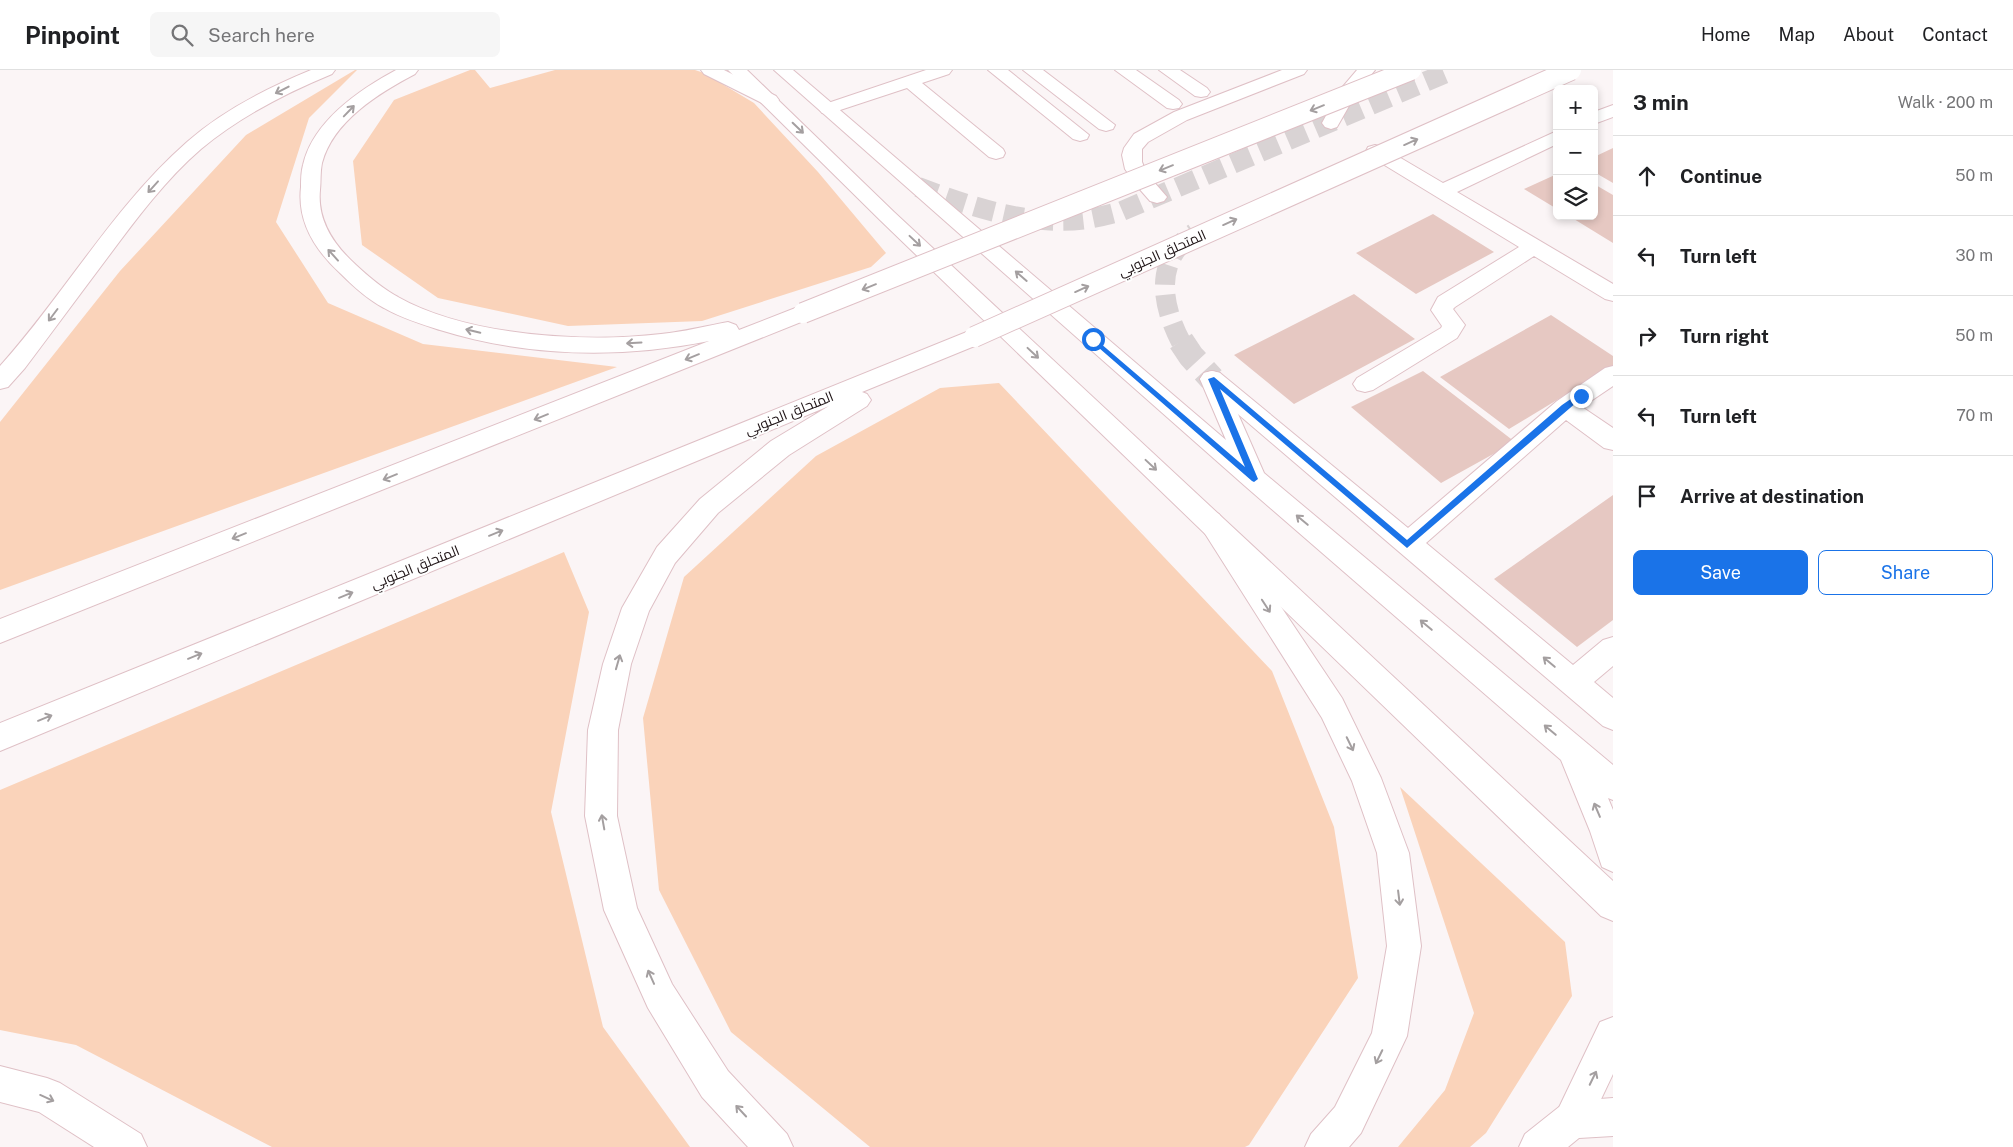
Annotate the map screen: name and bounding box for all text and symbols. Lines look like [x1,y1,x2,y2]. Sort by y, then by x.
search box [150,12,500,57]
text: Pinpoint [25,21,120,49]
icon: search [168,21,196,49]
text: Search here [208,24,315,46]
text: Home [1701,24,1751,45]
text: Map [1779,24,1815,45]
text: About [1843,24,1894,45]
text: Contact [1922,24,1988,45]
map controls [1553,85,1598,220]
button: + [1553,85,1598,130]
one-way arrow [275,86,290,95]
text: 3 min [1633,90,1689,115]
text: Walk · 200 m [1898,93,1993,112]
one-way arrow [1310,103,1325,113]
one-way arrow [343,105,355,117]
one-way arrow [792,122,804,134]
button: − [1553,130,1598,175]
one-way arrow [1403,136,1418,146]
icon: ahead [1633,162,1661,190]
one-way arrow [1159,164,1174,173]
text: Continue [1680,165,1762,187]
text: 50 m [1955,166,1993,185]
button: layers [1553,175,1598,220]
one-way arrow [147,181,159,193]
one-way arrow [1222,217,1237,227]
street label: المتحلق الجنوبي [1116,227,1210,283]
one-way arrow [908,235,921,247]
icon: left [1633,242,1661,270]
text: Turn left [1680,245,1757,267]
text: 30 m [1956,246,1993,265]
one-way arrow [327,248,339,261]
one-way arrow [1014,270,1027,282]
one-way arrow [862,283,877,292]
one-way arrow [1074,283,1089,293]
one-way arrow [47,308,58,321]
icon: right [1633,322,1661,350]
one-way arrow [465,325,481,335]
text: Turn right [1680,325,1769,347]
text: 50 m [1955,326,1993,345]
route start [1082,328,1105,351]
one-way arrow [627,339,643,348]
one-way arrow [1026,347,1039,359]
one-way arrow [685,353,700,362]
route end [1570,385,1593,408]
street label: المتحلق الجنوبي [742,388,837,442]
icon: left [1633,402,1661,430]
text: Turn left [1680,405,1757,427]
text: 70 m [1956,406,1993,425]
one-way arrow [534,413,549,422]
one-way arrow [1144,459,1157,471]
one-way arrow [383,472,398,482]
icon: arrive [1633,482,1661,510]
text: Arrive at destination [1680,485,1864,507]
one-way arrow [1296,514,1309,526]
one-way arrow [488,528,503,537]
one-way arrow [232,532,247,541]
street label: المتحلق الجنوبي [368,542,463,596]
button: Save [1633,550,1808,595]
button: Share [1818,550,1993,595]
one-way arrow [338,590,353,599]
one-way arrow [1261,598,1271,612]
one-way arrow [1420,620,1433,631]
one-way arrow [188,651,203,660]
one-way arrow [614,654,623,670]
one-way arrow [1542,656,1555,668]
one-way arrow [37,713,52,722]
one-way arrow [1543,725,1556,736]
one-way arrow [1346,736,1355,751]
one-way arrow [1592,803,1601,818]
one-way arrow [598,815,607,831]
one-way arrow [1394,890,1404,906]
one-way arrow [646,969,656,984]
one-way arrow [1374,1049,1384,1064]
one-way arrow [1588,1071,1598,1086]
one-way arrow [39,1093,54,1103]
one-way arrow [735,1105,747,1118]

